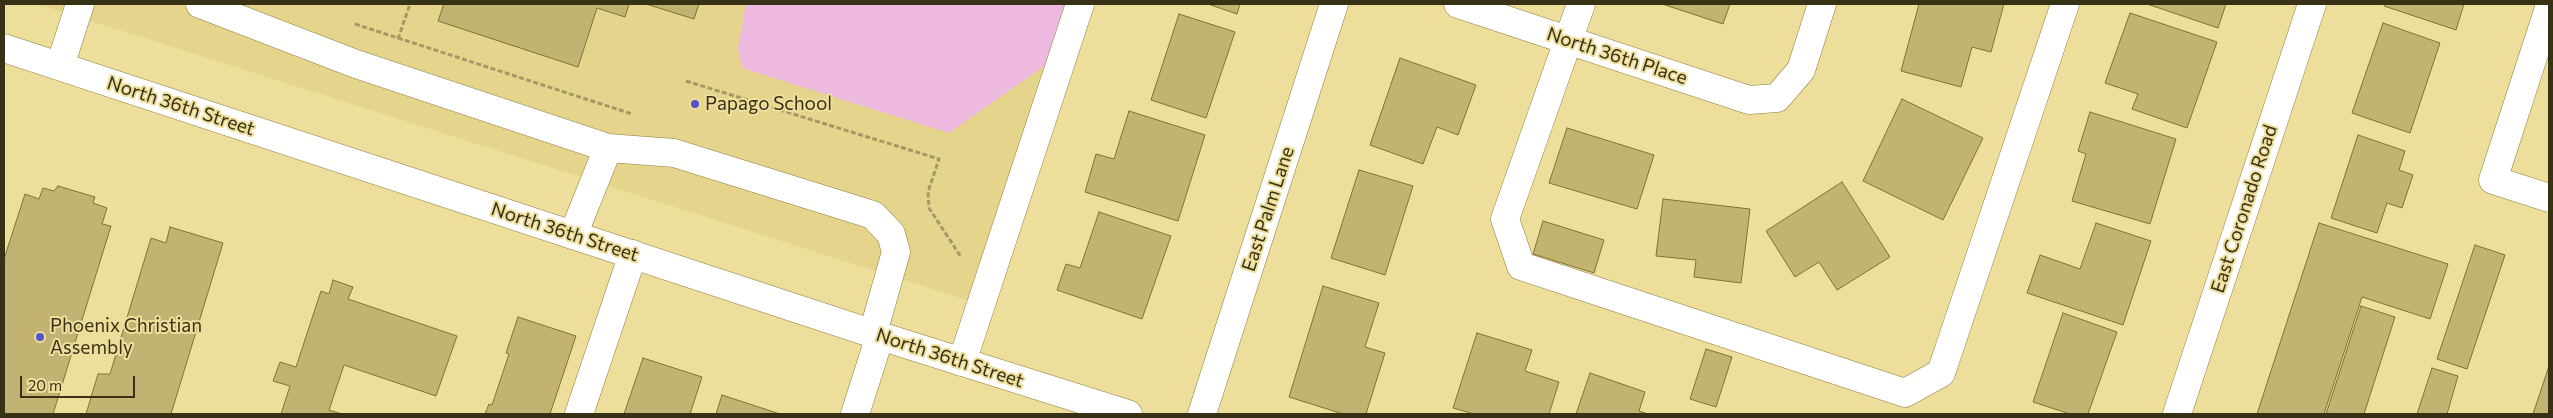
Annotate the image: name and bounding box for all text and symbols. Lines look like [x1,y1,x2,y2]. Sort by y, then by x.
street label: North 36th Place [1544,23,1690,89]
street label: North 36th Street [104,71,258,141]
place label: Papago School [705,93,832,115]
marker: Papago School [689,98,701,110]
street label: East Coronado Road [2206,122,2282,296]
street label: East Palm Lane [1237,144,1299,274]
street label: North 36th Street [488,197,642,267]
place label: Phoenix Christian Assembly [50,315,202,359]
street label: North 36th Street [873,323,1027,393]
marker: Phoenix Christian Assembly [34,331,46,343]
scale bar [22,366,138,398]
text: 20 m [28,376,62,394]

